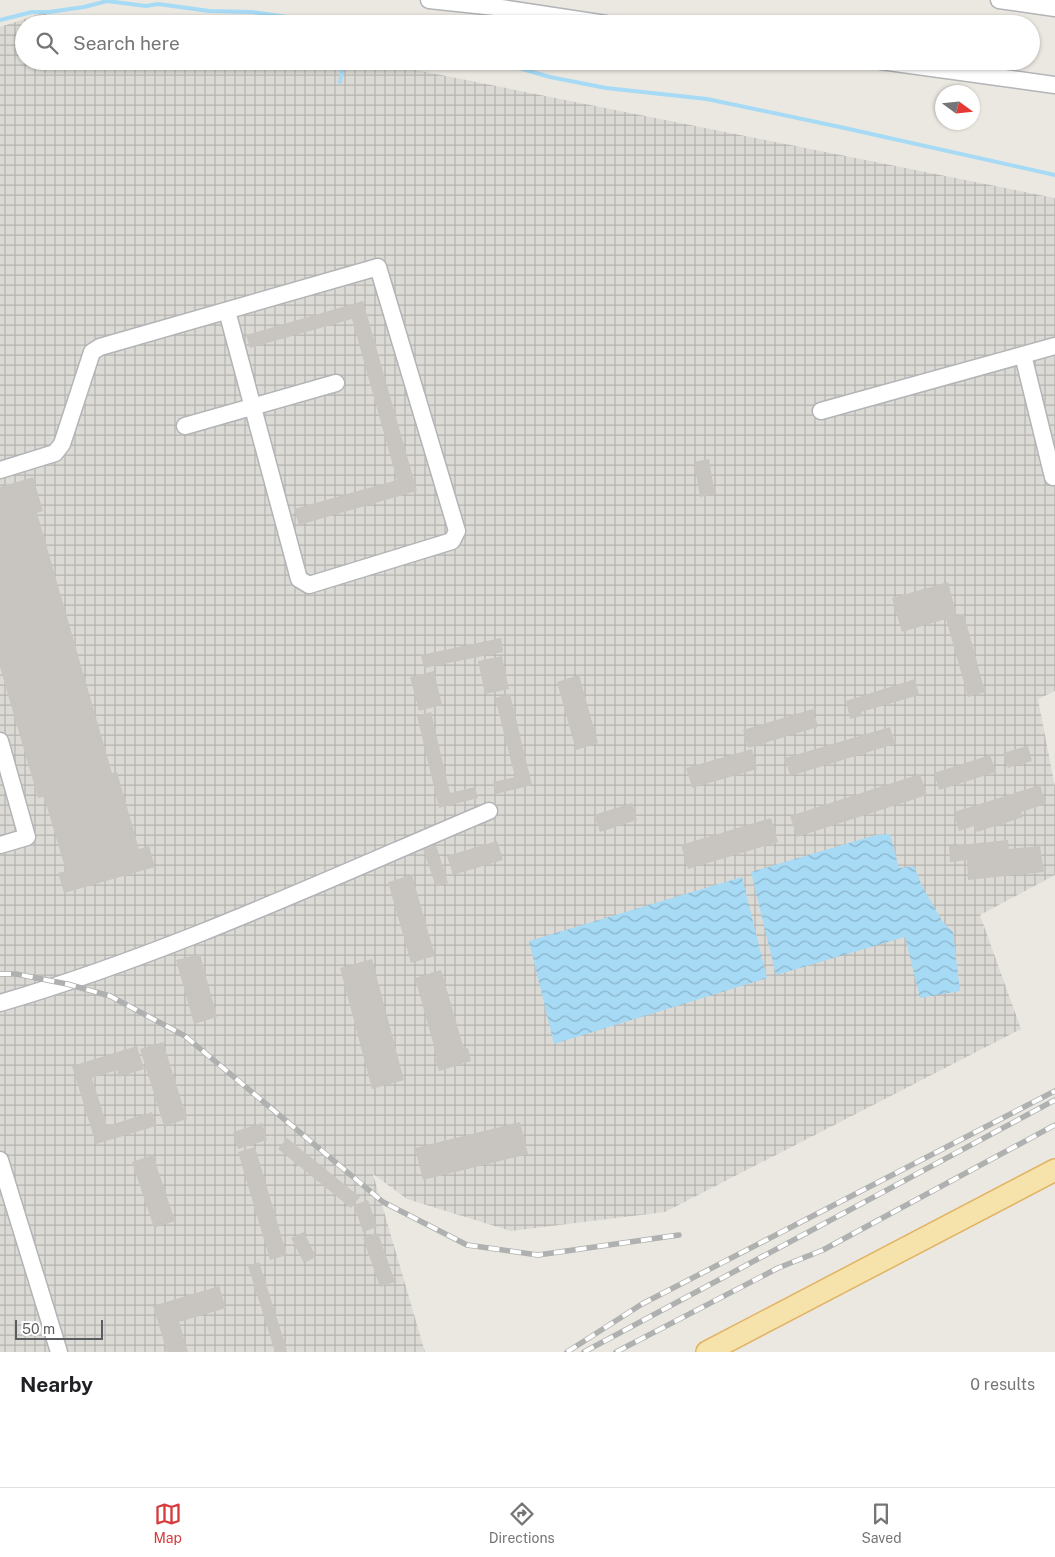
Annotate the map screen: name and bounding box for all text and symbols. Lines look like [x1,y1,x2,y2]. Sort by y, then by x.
search box [15,15,1040,70]
icon: search [33,29,61,57]
text: Search here [73,32,180,54]
north arrow [935,85,980,130]
scale bar [15,1317,102,1340]
text: 50 m [22,1321,55,1337]
text: Nearby [20,1372,93,1397]
text: 0 results [970,1375,1035,1394]
tab: Map [153,1500,182,1546]
tab: Directions [489,1500,555,1546]
tab: Saved [861,1500,902,1546]

